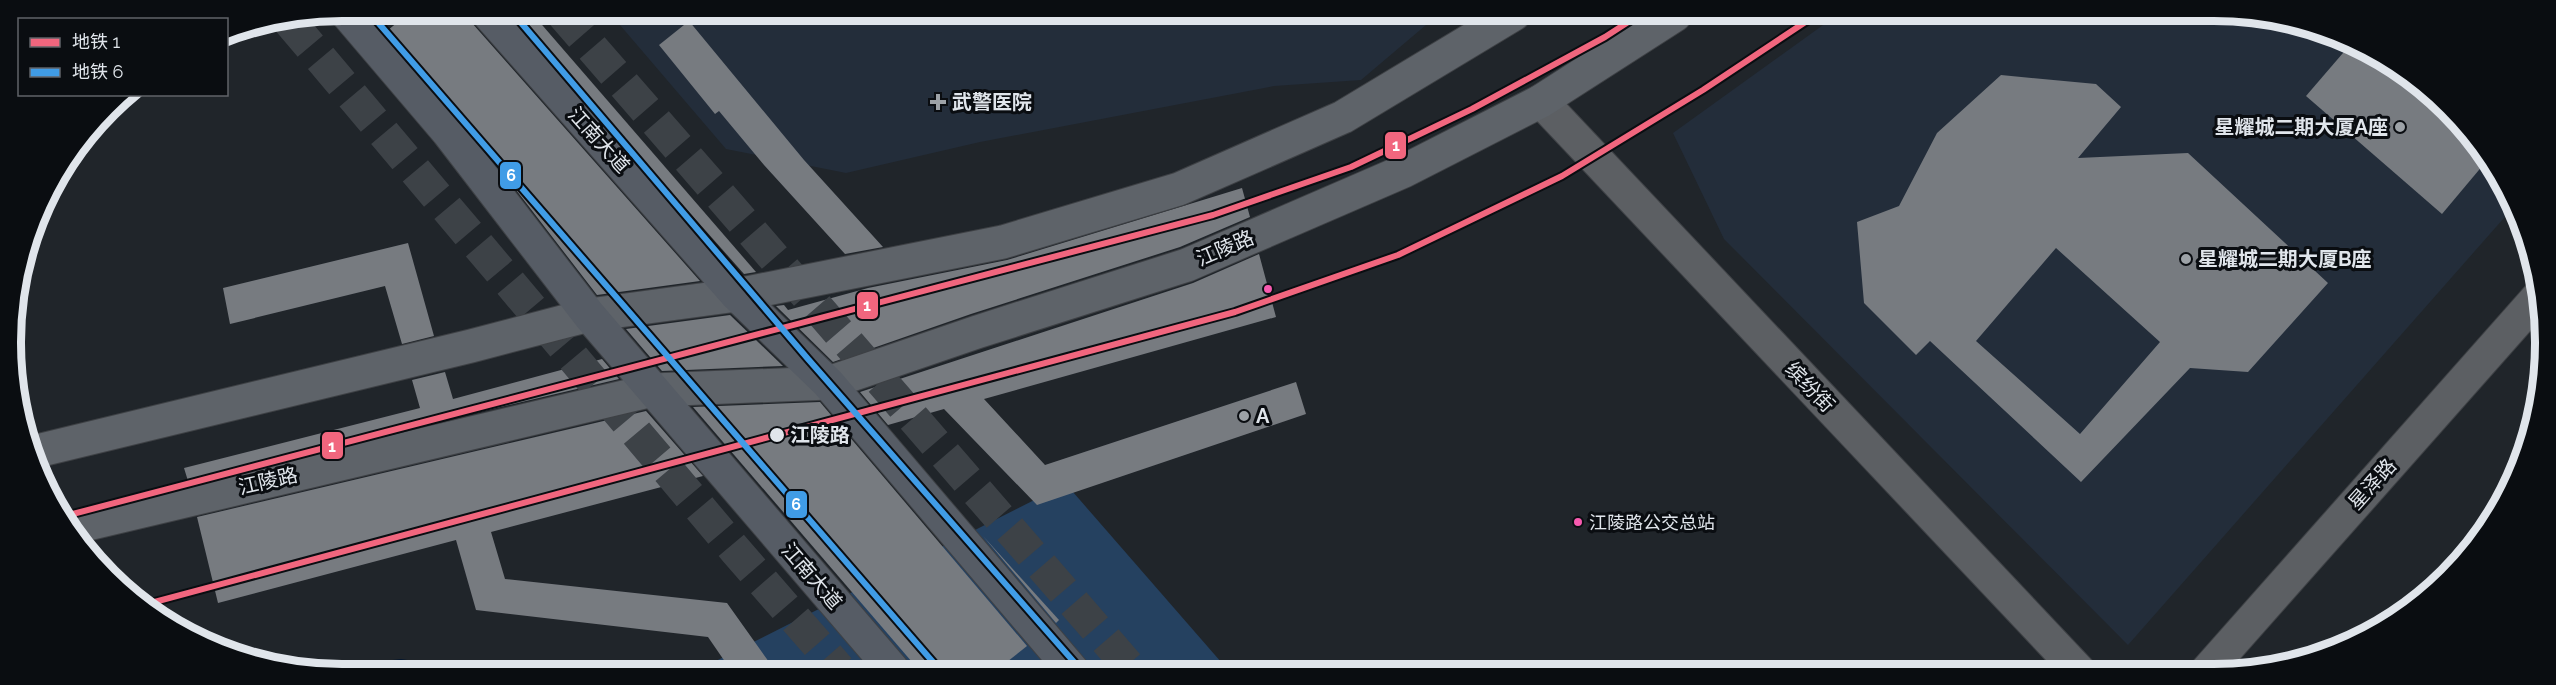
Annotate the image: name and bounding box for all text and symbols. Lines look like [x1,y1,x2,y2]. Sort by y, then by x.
legend [18,18,228,96]
text: 地铁 1 [72,31,121,52]
text: 地铁 6 [72,61,124,82]
place label: 武警医院 [952,90,1032,114]
marker: 武警医院 [929,93,947,111]
street label: 江南大道 [563,102,635,178]
place label: 星耀城二期大厦A座 [2215,115,2388,139]
marker: 星耀城二期大厦A座 [2393,120,2407,134]
line badge: 1 [1384,131,1407,160]
text: 1 [1392,136,1400,155]
line badge: 6 [499,161,522,190]
text: 6 [506,166,516,185]
street label: 江陵路 [1193,225,1257,271]
place label: 星耀城二期大厦B座 [2198,247,2372,271]
marker: 星耀城二期大厦B座 [2179,252,2193,266]
unlabelled marker [1262,283,1274,295]
line badge: 1 [856,291,879,320]
text: 1 [863,296,871,315]
street label: 缤纷街 [1781,357,1839,417]
place label: A [1256,404,1270,428]
marker: A [1237,409,1251,423]
place label: 江陵路 [790,423,850,447]
marker: 江陵路 [768,426,786,444]
line badge: 1 [321,431,344,460]
text: 1 [328,437,336,456]
street label: 星泽路 [2343,454,2401,514]
street label: 江陵路 [236,463,300,499]
line badge: 6 [785,490,808,519]
text: 6 [791,495,801,514]
place label: 江陵路公交总站 [1589,512,1715,533]
marker: 江陵路公交总站 [1572,516,1584,528]
street label: 江南大道 [777,538,847,614]

